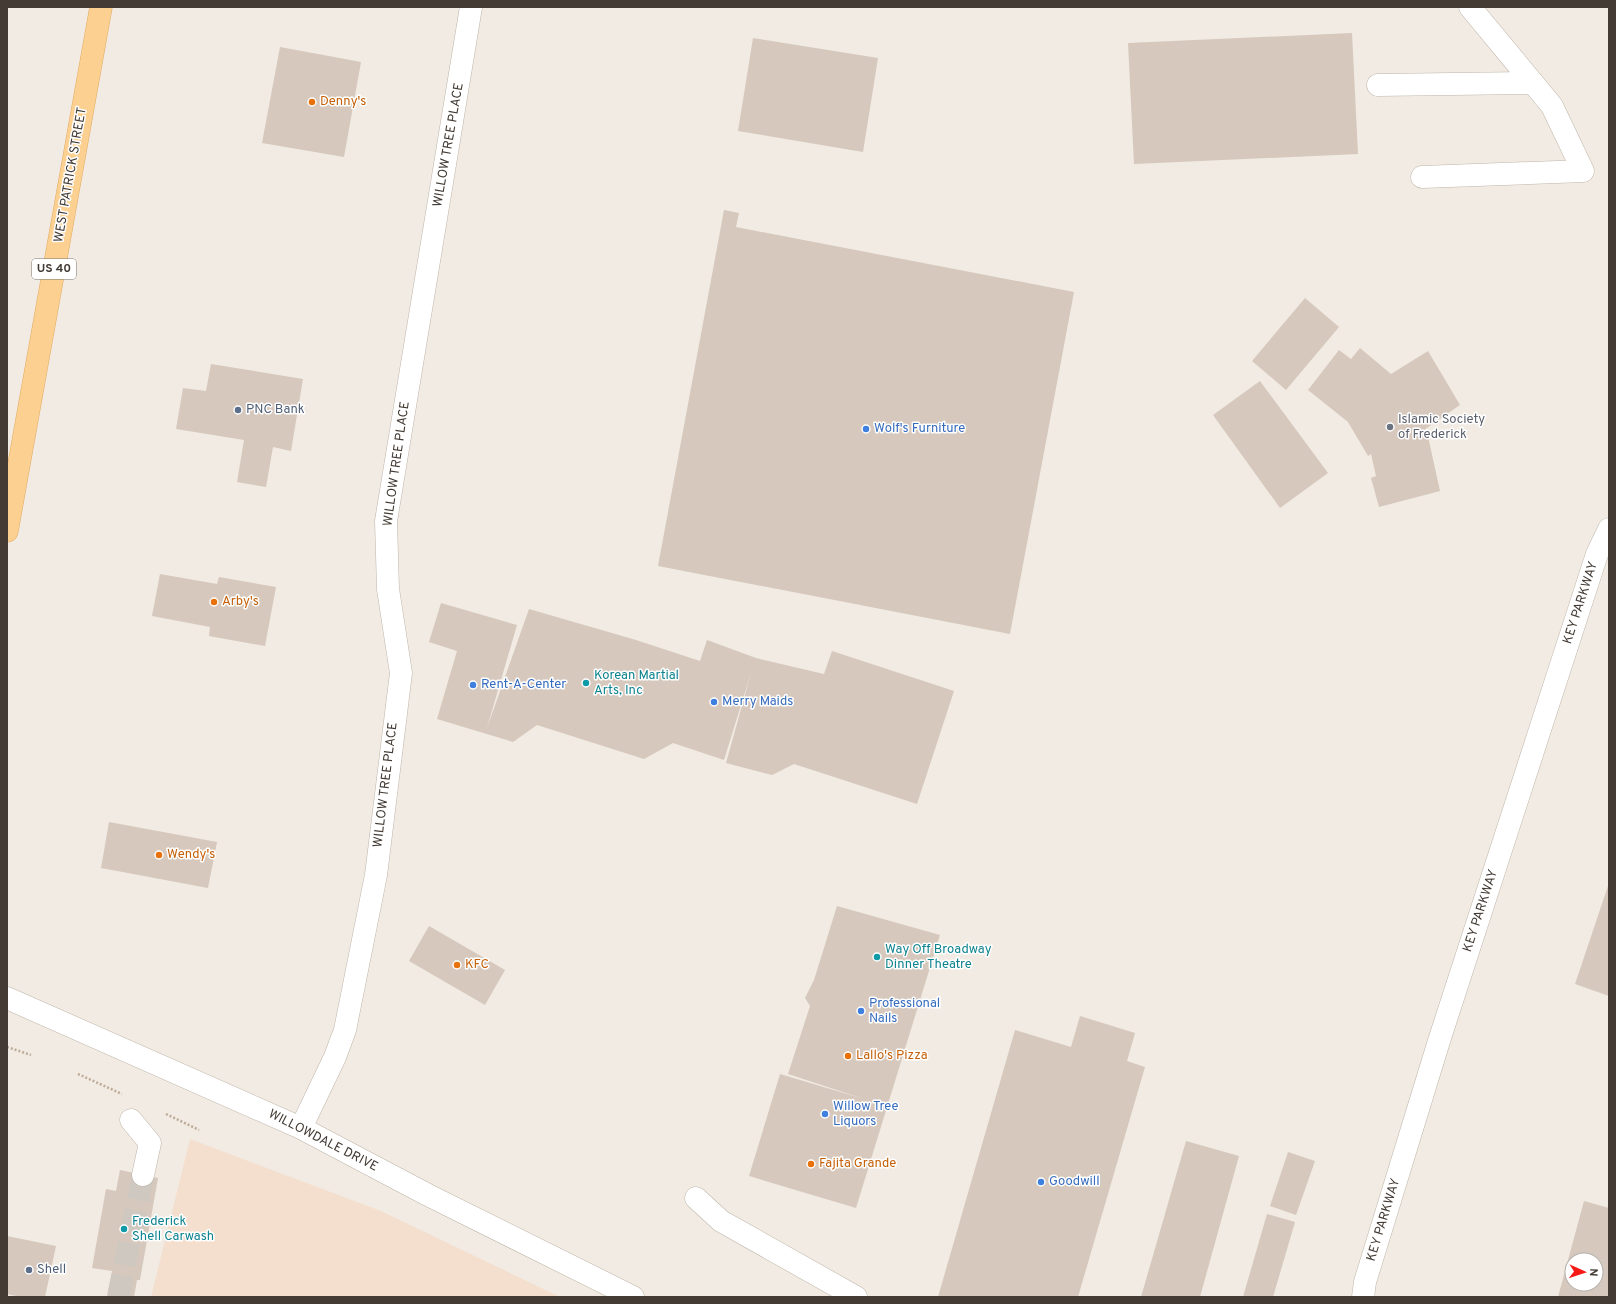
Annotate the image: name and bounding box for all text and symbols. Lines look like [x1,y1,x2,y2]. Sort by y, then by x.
street label: WILLOW TREE PLACE [430,82,468,208]
place label: Denny's [320,94,366,110]
marker: Denny's [307,97,317,107]
street label: WEST PATRICK STREET [51,106,91,244]
road number: US 40 [32,259,76,279]
street label: WILLOW TREE PLACE [380,401,414,527]
place label: PNC Bank [246,402,305,418]
marker: PNC Bank [233,405,243,415]
place label: Islamic Society of Frederick [1398,412,1485,443]
place label: Wolf's Furniture [874,421,965,437]
marker: Islamic Society of Frederick [1385,422,1395,432]
marker: Wolf's Furniture [861,424,871,434]
street label: KEY PARKWAY [1560,560,1602,646]
place label: Arby's [222,594,259,610]
marker: Arby's [209,597,219,607]
place label: Korean Martial Arts, Inc [594,668,679,699]
place label: Rent-A-Center [481,677,566,693]
marker: Korean Martial Arts, Inc [581,678,591,688]
marker: Rent-A-Center [468,680,478,690]
place label: Merry Maids [722,694,793,710]
marker: Merry Maids [709,697,719,707]
street label: WILLOW TREE PLACE [370,722,402,848]
place label: Wendy's [167,847,215,863]
marker: Wendy's [154,850,164,860]
street label: KEY PARKWAY [1460,868,1502,954]
place label: Way Off Broadway Dinner Theatre [885,942,992,973]
marker: Way Off Broadway Dinner Theatre [872,952,882,962]
place label: KFC [465,957,489,973]
marker: KFC [452,960,462,970]
place label: Professional Nails [869,996,940,1027]
marker: Professional Nails [856,1006,866,1016]
place label: Lallo's Pizza [856,1048,928,1064]
marker: Lallo's Pizza [843,1051,853,1061]
place label: Willow Tree Liquors [833,1099,898,1130]
street label: WILLOWDALE DRIVE [266,1106,380,1176]
marker: Willow Tree Liquors [820,1109,830,1119]
place label: Fajita Grande [819,1156,896,1172]
marker: Fajita Grande [806,1159,816,1169]
place label: Goodwill [1049,1174,1100,1190]
marker: Goodwill [1036,1177,1046,1187]
street label: KEY PARKWAY [1364,1177,1404,1263]
place label: Frederick Shell Carwash [132,1214,214,1245]
marker: Frederick Shell Carwash [119,1224,129,1234]
north arrow [1564,1252,1604,1292]
place label: Shell [37,1262,66,1278]
marker: Shell [24,1265,34,1275]
text: N [1586,1268,1600,1277]

